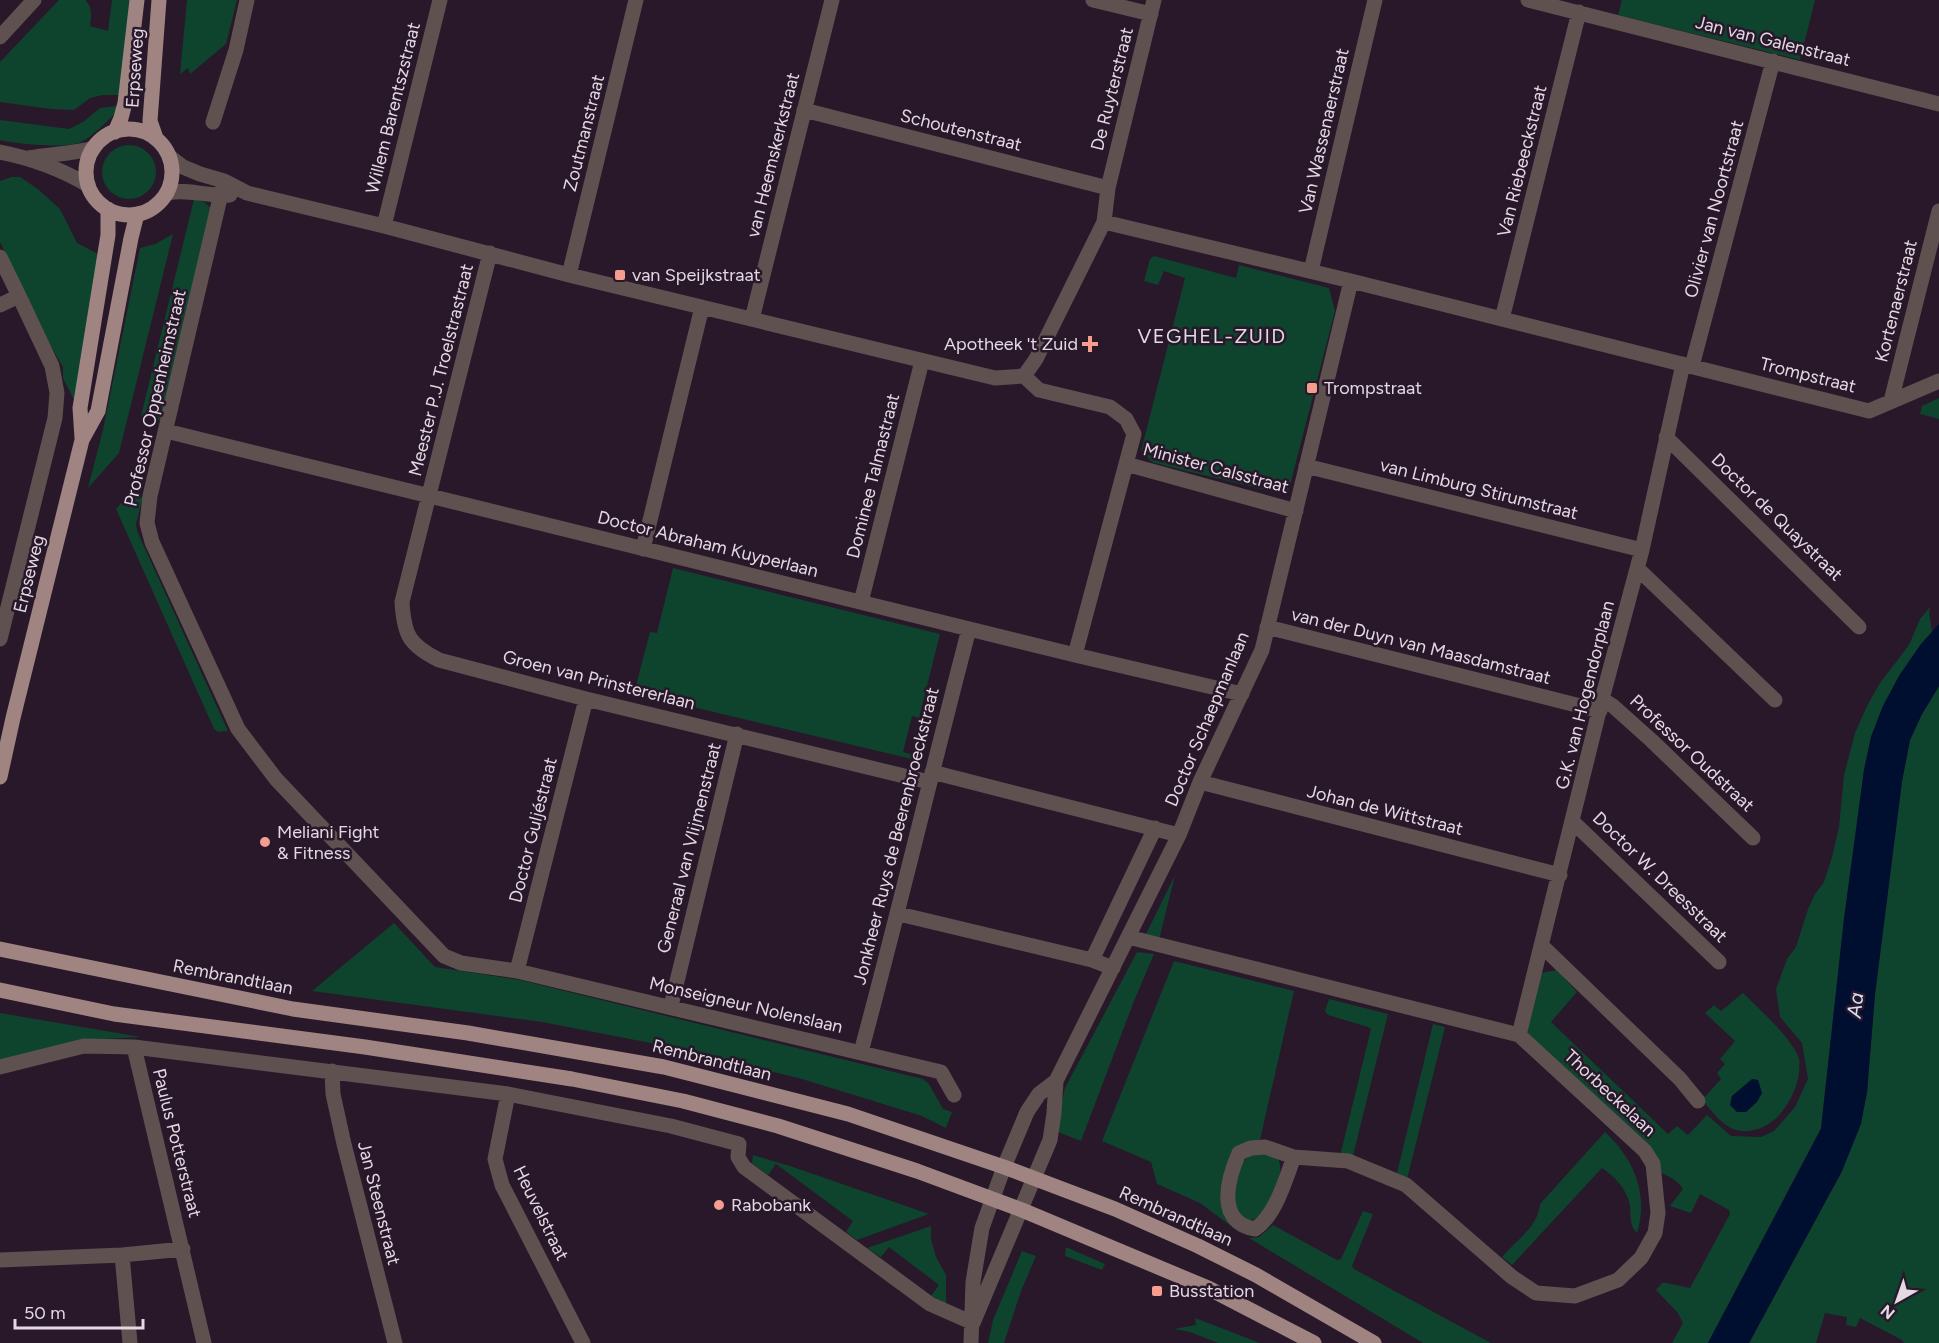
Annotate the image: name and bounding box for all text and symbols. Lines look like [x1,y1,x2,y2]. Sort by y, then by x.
street label: Jan van Galenstraat [1693,11,1853,71]
street label: Willem Barentszstraat [361,20,425,196]
street label: De Ruyterstraat [1086,25,1138,153]
street label: Erpseweg [121,28,149,108]
street label: Van Wassenaerstraat [1294,46,1354,216]
street label: van Heemskerkstraat [742,70,804,240]
street label: Zoutmanstraat [559,72,609,194]
street label: Van Riebeeckstraat [1492,83,1552,239]
street label: Schoutenstraat [898,104,1024,156]
street label: Olivier van Noortstraat [1680,118,1748,300]
street label: Kortenaerstraat [1870,237,1922,365]
street label: Meester P.J. Troelstrastraat [404,261,478,479]
place label: van Speijkstraat [632,264,761,286]
marker: van Speijkstraat [613,268,627,282]
street label: Professor Oppenheimstraat [119,287,191,509]
district label: VEGHEL-ZUID [1137,324,1287,348]
place label: Apotheek 't Zuid [944,333,1078,355]
marker: Apotheek 't Zuid [1083,337,1097,351]
street label: Trompstraat [1758,352,1858,398]
place label: Trompstraat [1324,377,1422,399]
marker: Trompstraat [1305,381,1319,395]
street label: Dominee Talmastraat [842,391,904,561]
street label: Minister Calsstraat [1141,438,1292,498]
street label: Doctor de Quaystraat [1707,449,1847,586]
street label: van Limburg Stirumstraat [1378,454,1580,524]
street label: Doctor Abraham Kuyperlaan [595,506,821,582]
street label: Erpseweg [9,533,49,615]
street label: G.K. van Hogendorplaan [1551,598,1619,792]
street label: van der Duyn van Maasdamstraat [1289,603,1553,689]
street label: Doctor Schaepmanlaan [1160,628,1254,810]
street label: Groen van Prinstererlaan [501,645,697,715]
street label: Jonkheer Ruys de Beerenbroeckstraat [848,685,944,987]
street label: Professor Oudstraat [1625,690,1759,816]
street label: Generaal van Vlijmenstraat [652,740,726,956]
street label: Doctor Guljéstraat [504,755,562,905]
street label: Johan de Wittstraat [1305,780,1465,840]
street label: Doctor W. Dreesstraat [1588,807,1732,947]
place label: Meliani Fight & Fitness [277,821,380,864]
marker: Meliani Fight & Fitness [258,835,272,849]
street label: Rembrandtlaan [171,955,295,999]
street label: Monseigneur Nolenslaan [647,972,845,1038]
water label: Aa [1841,991,1868,1020]
street label: Rembrandtlaan [650,1035,774,1085]
street label: Thorbeckelaan [1560,1045,1660,1141]
street label: Paulus Potterstraat [148,1066,206,1220]
street label: Jan Steenstraat [353,1139,405,1267]
street label: Heuvelstraat [509,1162,573,1264]
street label: Rembrandtlaan [1116,1181,1236,1251]
place label: Rabobank [731,1194,811,1216]
marker: Rabobank [712,1198,726,1212]
north arrow [1867,1271,1927,1331]
place label: Busstation [1169,1280,1254,1302]
marker: Busstation [1150,1284,1164,1298]
scale bar [15,1292,142,1330]
text: N [1877,1301,1899,1323]
text: 50 m [24,1302,66,1324]

